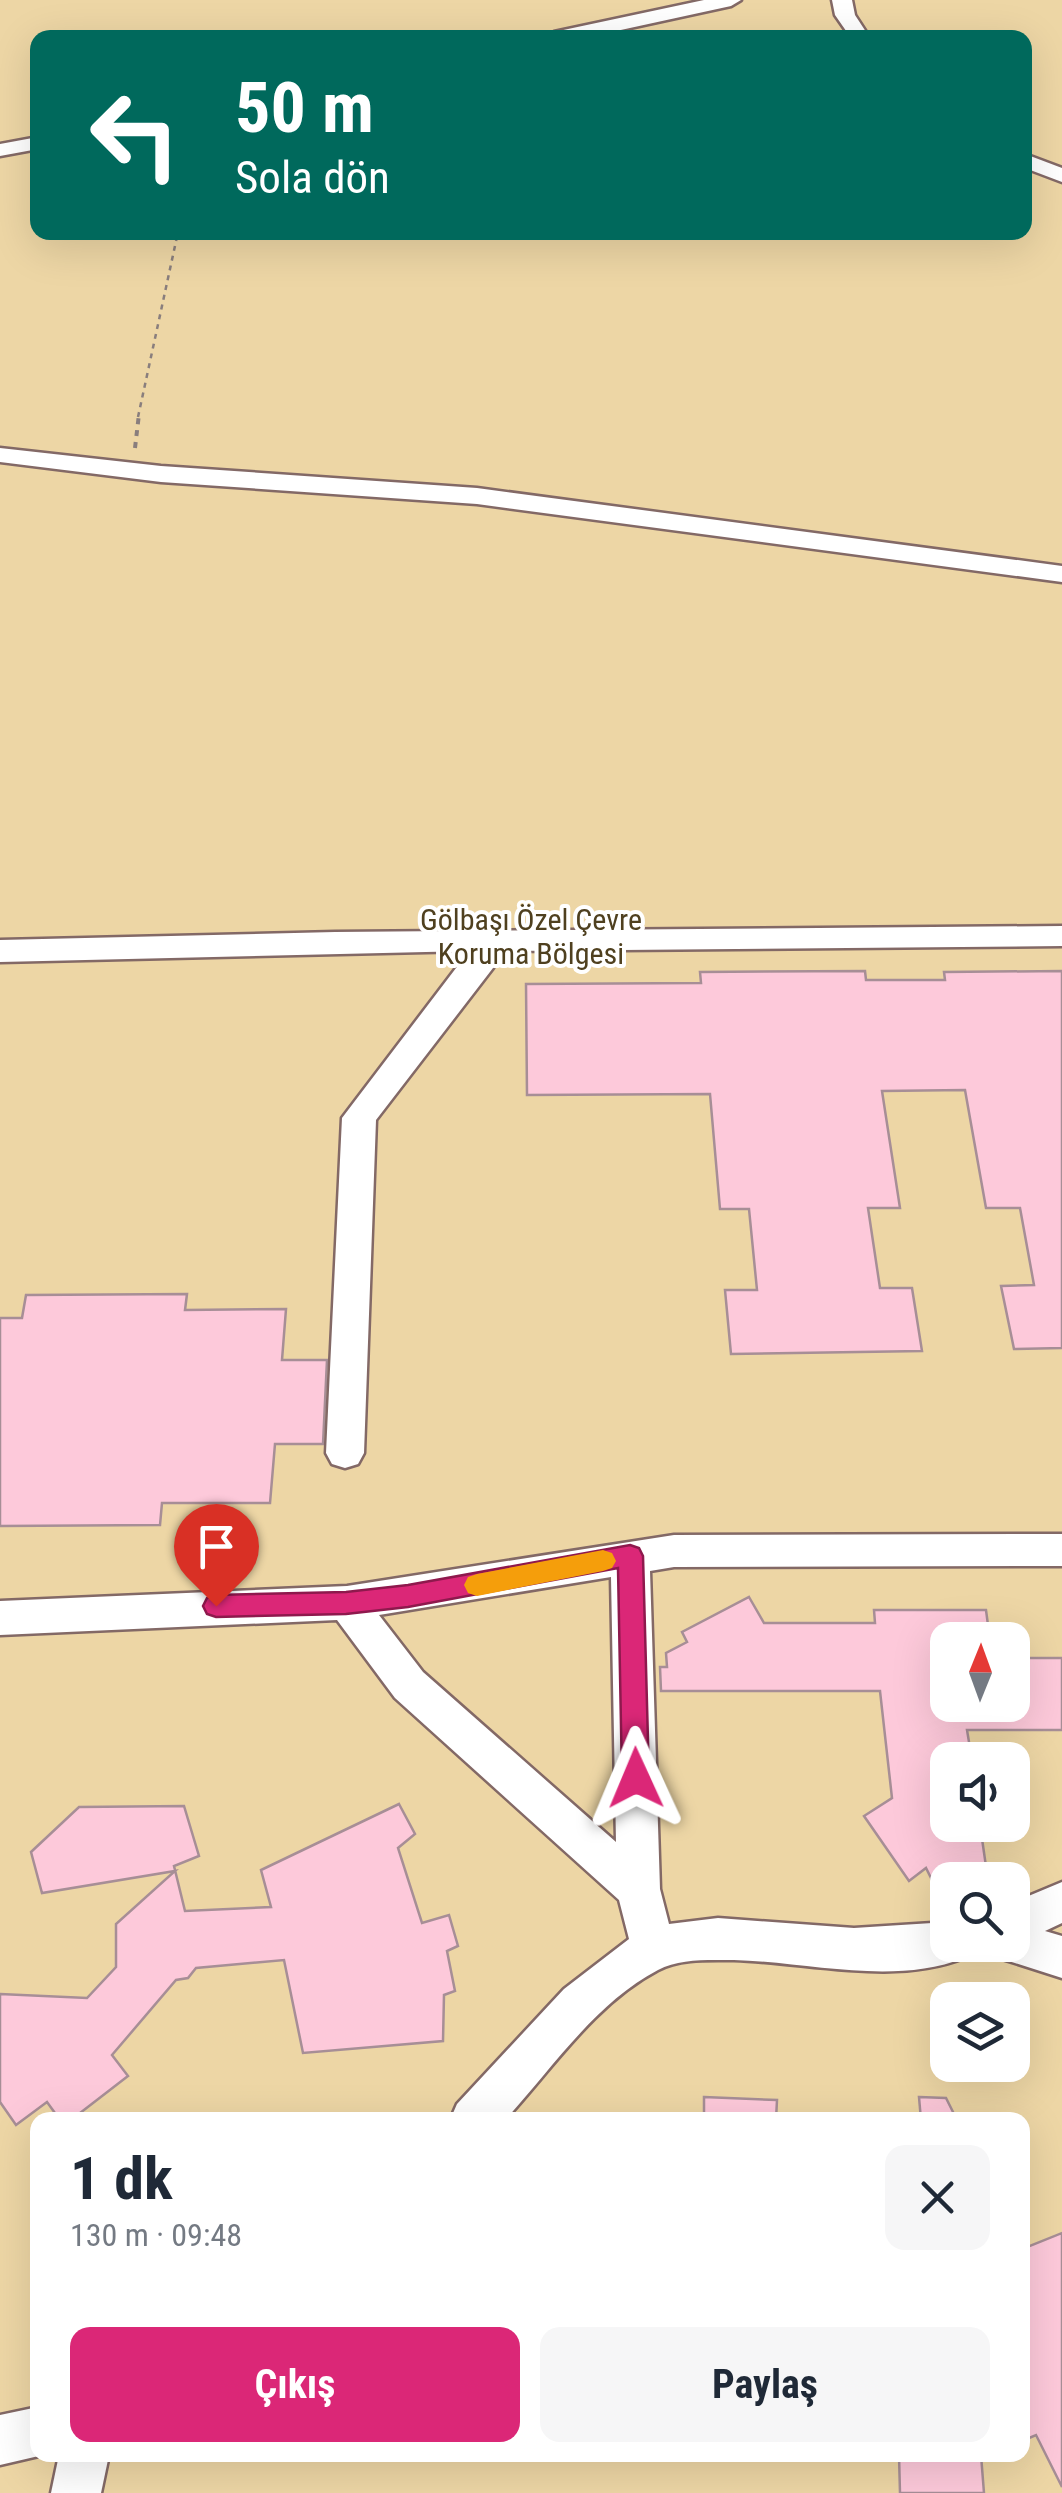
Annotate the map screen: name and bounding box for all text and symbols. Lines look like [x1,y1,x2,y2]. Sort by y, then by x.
text: 50 m [235,67,374,149]
icon: left [70,70,200,200]
text: Sola dön [235,151,390,204]
park label: Gölbaşı Özel Çevre Koruma Bölgesi [420,902,642,971]
pin [174,1504,259,1607]
icon: arrive [189,1519,244,1574]
north arrow [930,1622,1030,1722]
map controls [930,1622,1030,2082]
position arrow [584,1726,688,1830]
button: sound [930,1742,1030,1842]
button: search [930,1862,1030,1962]
button: layers [930,1982,1030,2082]
text: 1 dk [70,2143,173,2214]
button: close [885,2145,990,2250]
text: 130 m · 09:48 [70,2216,242,2254]
button: Çıkış [70,2327,520,2442]
button: Paylaş [540,2327,990,2442]

